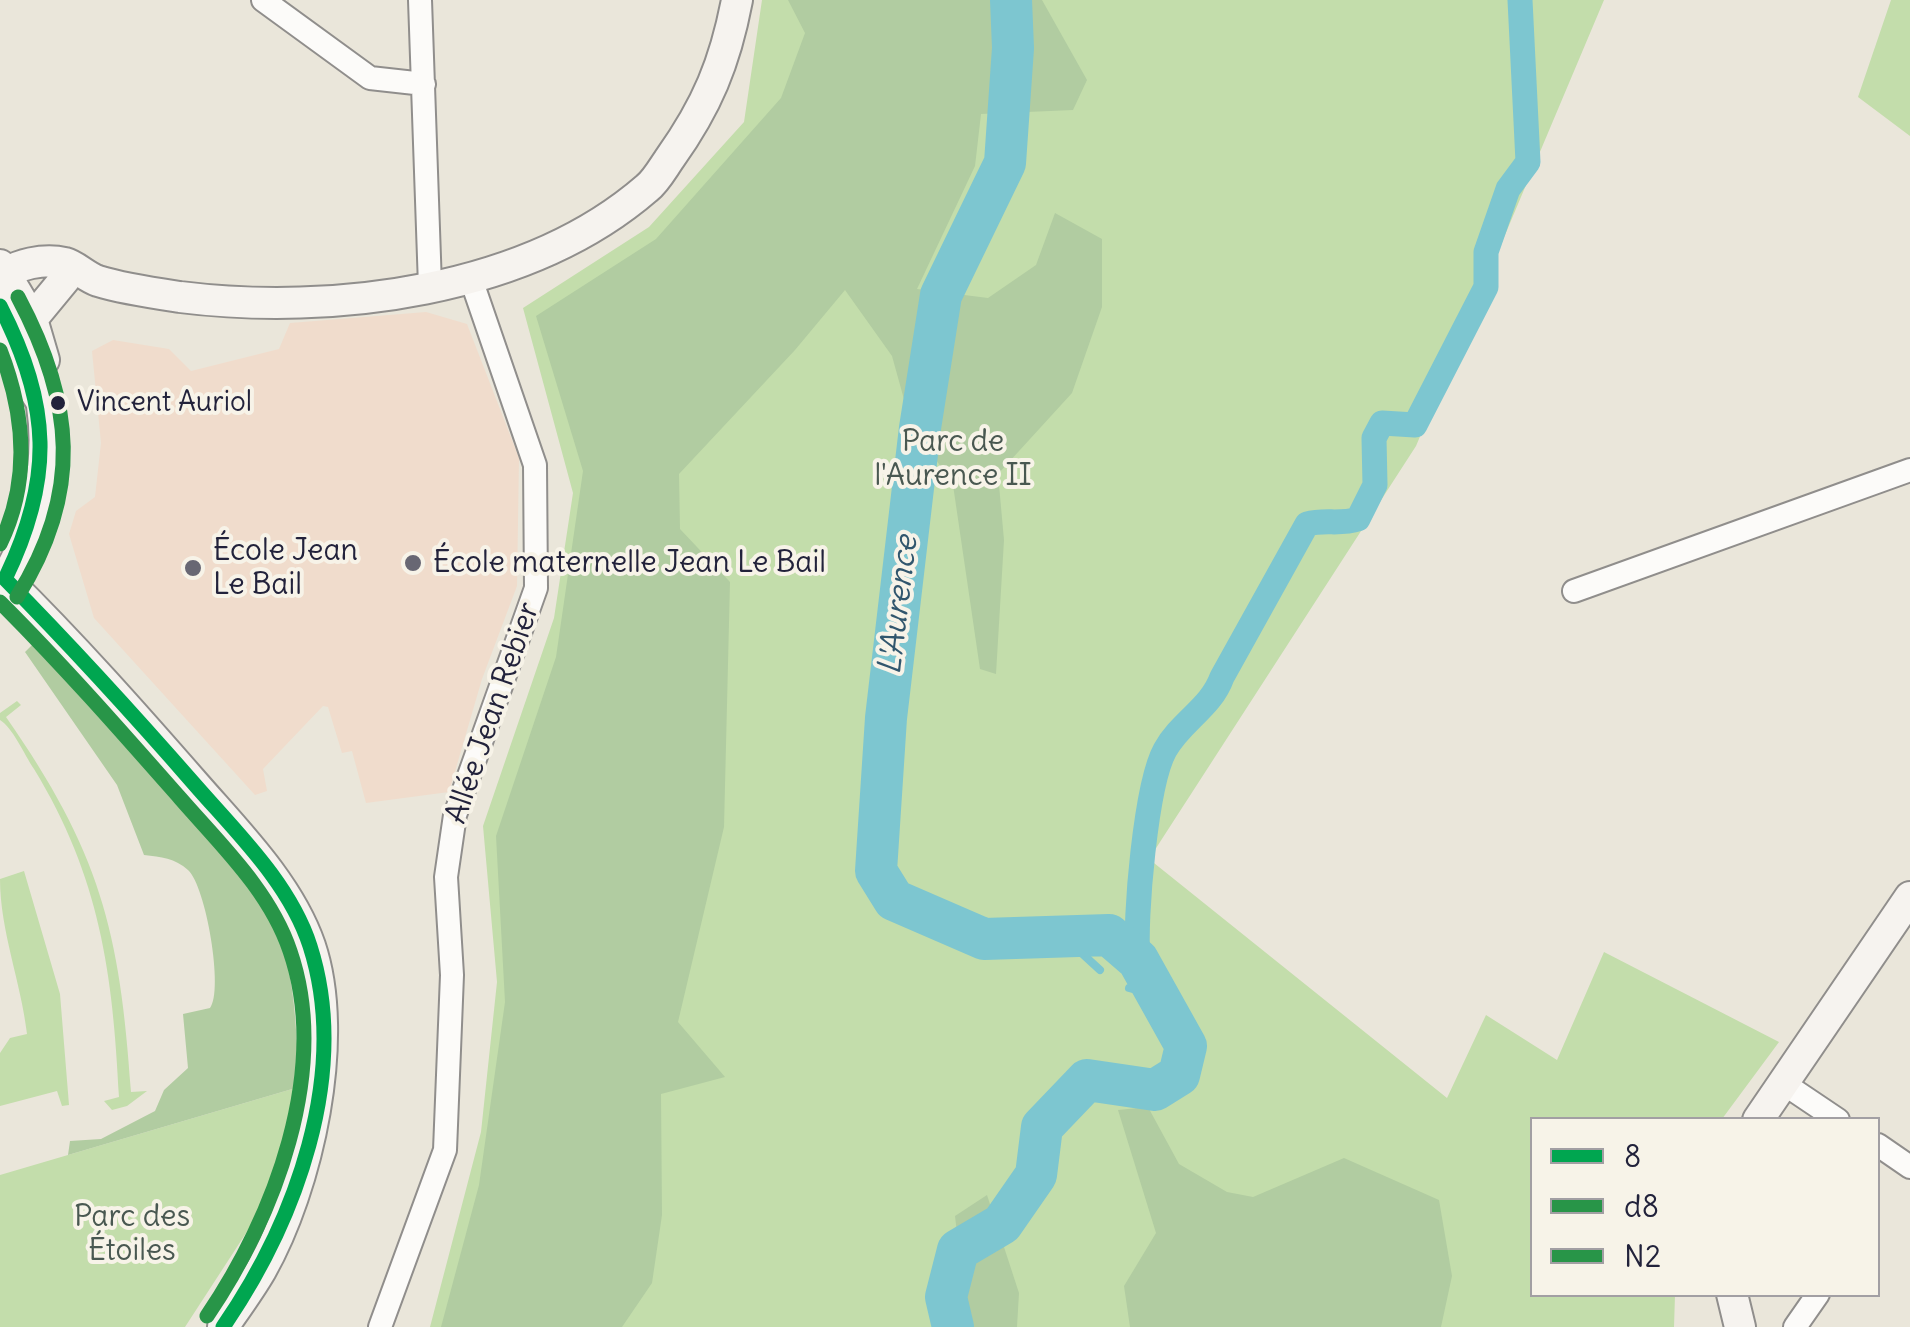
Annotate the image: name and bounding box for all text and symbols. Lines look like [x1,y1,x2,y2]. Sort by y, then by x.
place label: Vincent Auriol [77,386,252,420]
marker: Vincent Auriol [48,393,68,413]
park label: Parc de l'Aurence II [874,424,1032,494]
place label: École Jean Le Bail [213,533,358,604]
water label: L'Aurence [871,533,927,677]
place label: École maternelle Jean Le Bail [433,545,826,581]
marker: École maternelle Jean Le Bail [402,552,424,574]
marker: École Jean Le Bail [182,557,204,579]
street label: Allée Jean Rebier [438,598,548,828]
legend [1530,1117,1880,1297]
text: 8 [1624,1137,1641,1175]
text: d8 [1624,1187,1659,1225]
park label: Parc des Étoiles [74,1199,190,1270]
text: N2 [1624,1237,1661,1275]

